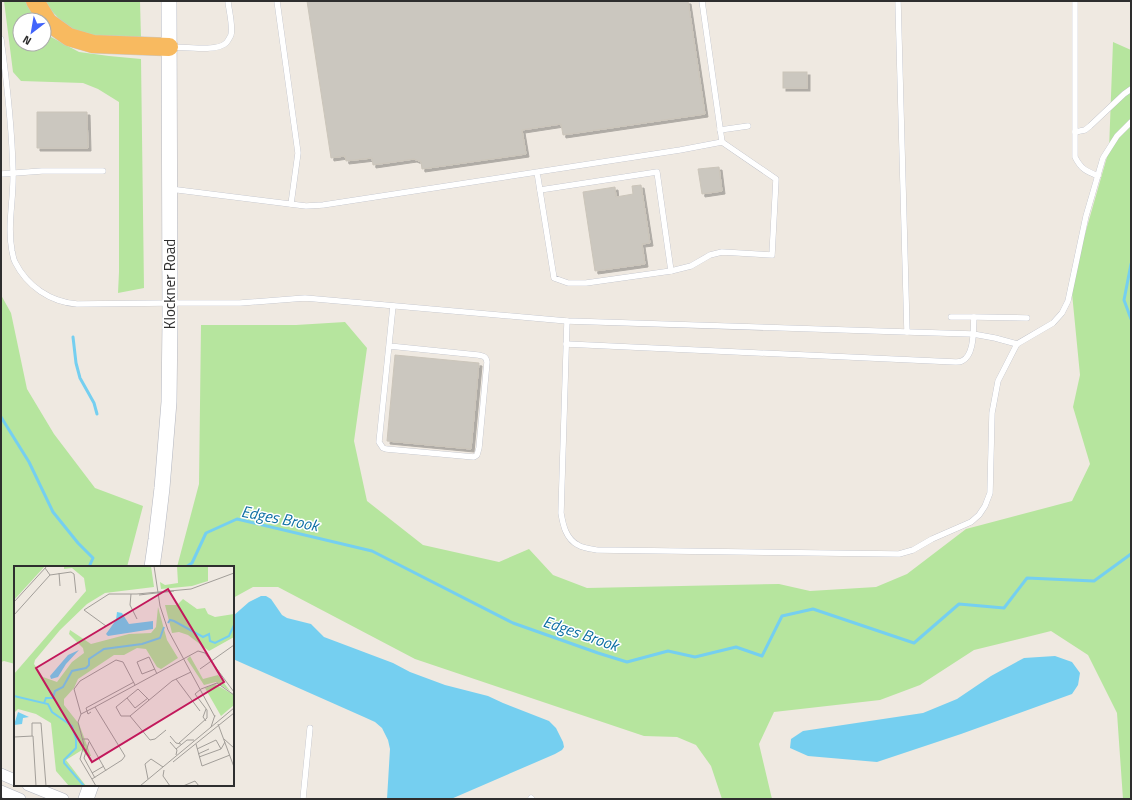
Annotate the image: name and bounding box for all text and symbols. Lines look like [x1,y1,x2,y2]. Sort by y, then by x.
north arrow [12,12,52,52]
text: N [19,32,34,49]
street label: Klockner Road [158,239,181,329]
water label: Edges Brook [239,499,323,538]
inset map [14,566,234,786]
water label: Edges Brook [540,609,624,658]

